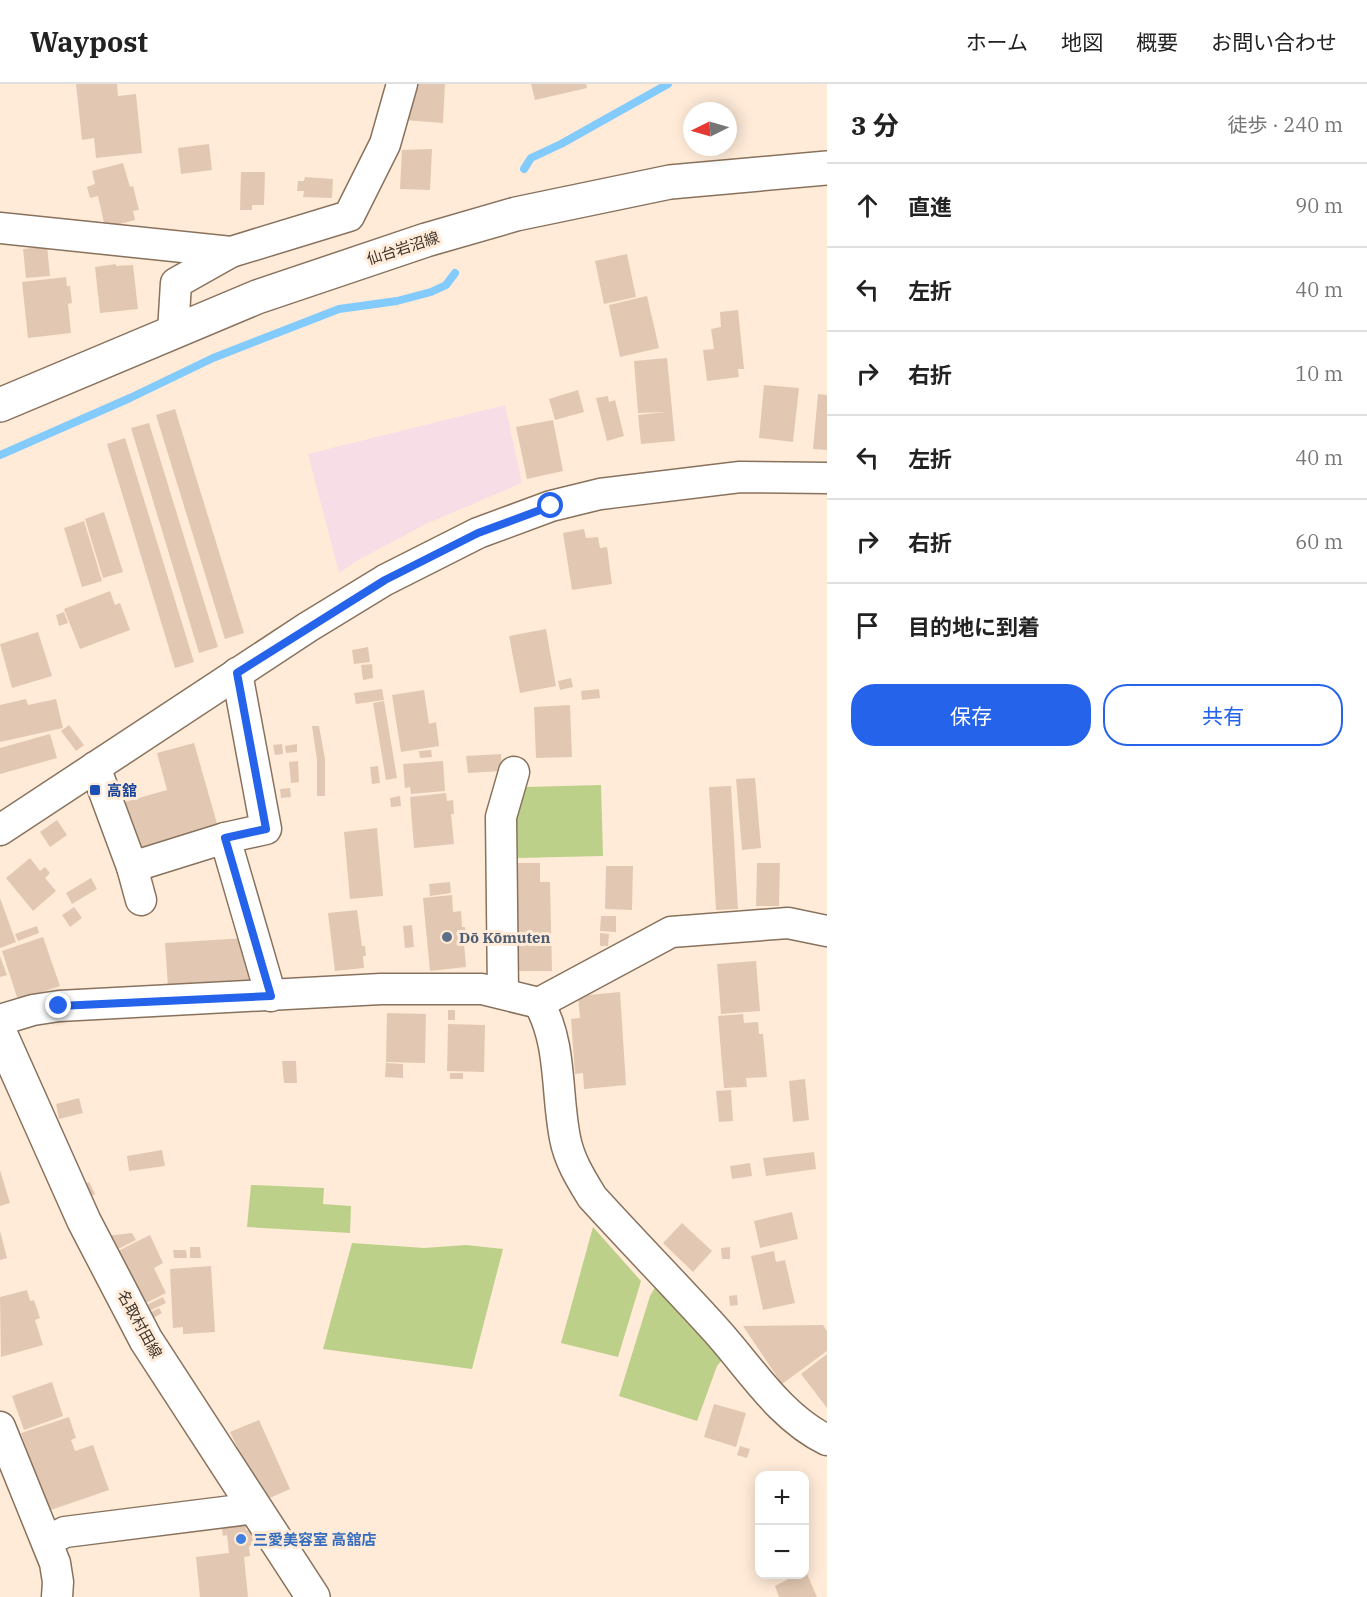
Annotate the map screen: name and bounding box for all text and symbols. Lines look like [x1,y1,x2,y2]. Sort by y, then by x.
text: Waypost [30,23,148,60]
text: ホーム [966,28,1028,56]
text: 地図 [1061,28,1103,56]
text: 概要 [1136,28,1178,56]
text: お問い合わせ [1211,28,1337,56]
north arrow [683,102,737,156]
text: 3 分 [851,108,899,142]
text: 徒歩 · 240 m [1228,111,1343,138]
icon: ahead [851,189,884,222]
text: 直進 [908,192,952,221]
text: 90 m [1295,192,1343,219]
street label: 仙台岩沼線 [364,227,442,269]
icon: left [851,273,884,306]
text: 左折 [908,276,952,305]
text: 40 m [1295,276,1343,303]
icon: right [851,357,884,390]
text: 右折 [908,360,952,389]
text: 10 m [1295,360,1343,387]
icon: left [851,441,884,474]
text: 左折 [908,444,952,473]
text: 40 m [1295,444,1343,471]
route start [537,492,563,518]
icon: right [851,525,884,558]
text: 右折 [908,528,952,557]
text: 60 m [1295,528,1343,555]
icon: arrive [851,609,884,642]
text: 目的地に到着 [908,612,1040,641]
button: 保存 [851,684,1091,746]
button: 共有 [1103,684,1343,746]
place label: 高舘 [107,781,137,800]
marker: 高舘 [88,783,102,797]
place label: Dō Kōmuten [459,928,551,947]
marker: Dō Kōmuten [440,930,454,944]
route end [45,992,71,1018]
street label: 名取村田線 [114,1287,166,1361]
map controls [755,1471,809,1579]
button: + [755,1471,809,1525]
button: − [755,1525,809,1579]
place label: 三愛美容室 高舘店 [253,1530,376,1549]
marker: 三愛美容室 高舘店 [234,1532,248,1546]

